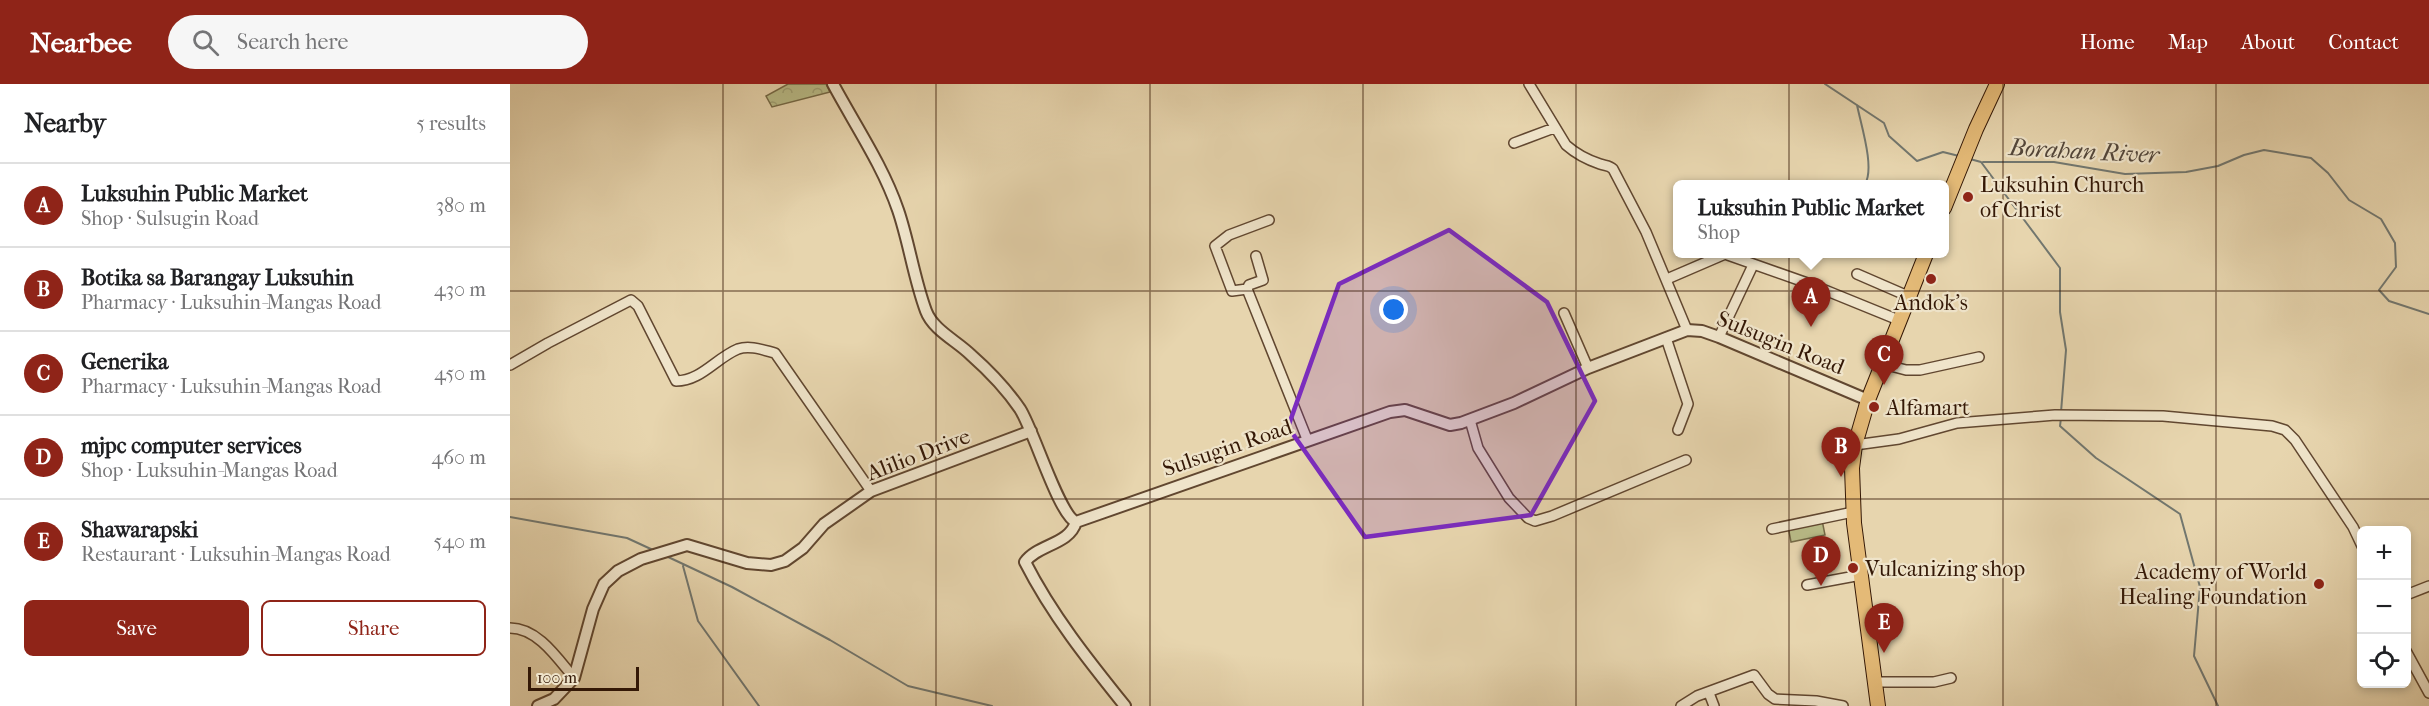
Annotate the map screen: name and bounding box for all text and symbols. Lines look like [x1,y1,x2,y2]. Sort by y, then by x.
search box [168,15,588,69]
text: Nearbee [30,26,132,59]
icon: search [189,26,222,59]
text: Search here [237,29,348,55]
text: Home [2080,30,2135,54]
text: Map [2168,30,2208,54]
text: About [2241,30,2295,54]
text: Contact [2328,30,2399,54]
text: Nearby [24,108,106,139]
text: 5 results [416,112,486,135]
water label: Borahan River [2006,133,2162,169]
place label: Luksuhin Church of Christ [1980,172,2145,223]
popup [1673,180,1949,258]
text: Luksuhin Public Market [81,181,308,207]
marker: Luksuhin Church of Christ [1961,190,1975,204]
text: A [37,194,50,217]
text: 380 m [436,194,486,217]
text: Luksuhin Public Market [1698,195,1924,221]
text: Shop · Sulsugin Road [81,207,259,230]
text: Shop [1698,221,1740,244]
text: Botika sa Barangay Luksuhin [81,265,354,291]
marker: Andok's [1924,272,1938,286]
text: B [37,278,50,301]
text: 430 m [434,278,486,301]
pin: A [1792,278,1830,327]
place label: Andok's [1893,290,1968,316]
text: Pharmacy · Luksuhin-Mangas Road [81,291,381,314]
your location [1379,295,1408,324]
street label: Sulsugin Road [1713,306,1849,381]
pin: C [1864,336,1904,385]
text: Generika [81,349,168,375]
text: C [37,362,50,385]
text: 450 m [434,362,486,385]
text: Pharmacy · Luksuhin-Mangas Road [81,375,381,398]
place label: Alfamart [1885,395,1970,421]
marker: Alfamart [1867,400,1881,414]
street label: Sulsugin Road [1159,413,1296,482]
street label: Alilio Drive [862,423,974,487]
pin: B [1822,428,1860,477]
text: mjpc computer services [81,433,302,459]
text: D [36,446,51,469]
text: 460 m [431,446,486,469]
text: Shop · Luksuhin-Mangas Road [81,459,338,482]
text: Shawarapski [81,517,198,543]
map controls [2357,526,2411,688]
button: + [2357,526,2411,580]
text: E [37,530,50,553]
text: 540 m [434,530,486,553]
pin: D [1802,536,1840,586]
text: Restaurant · Luksuhin-Mangas Road [81,543,391,566]
place label: Vulcanizing shop [1864,556,2025,582]
place label: Academy of World Healing Foundation [2119,559,2308,610]
marker: Vulcanizing shop [1846,561,1860,575]
marker: Academy of World Healing Foundation [2312,577,2326,591]
button: − [2357,580,2411,634]
button: Save [24,600,249,656]
button: Share [261,600,486,656]
pin: E [1864,604,1904,653]
button: locate [2357,634,2411,688]
scale bar [528,664,639,692]
text: 100 m [537,668,577,687]

